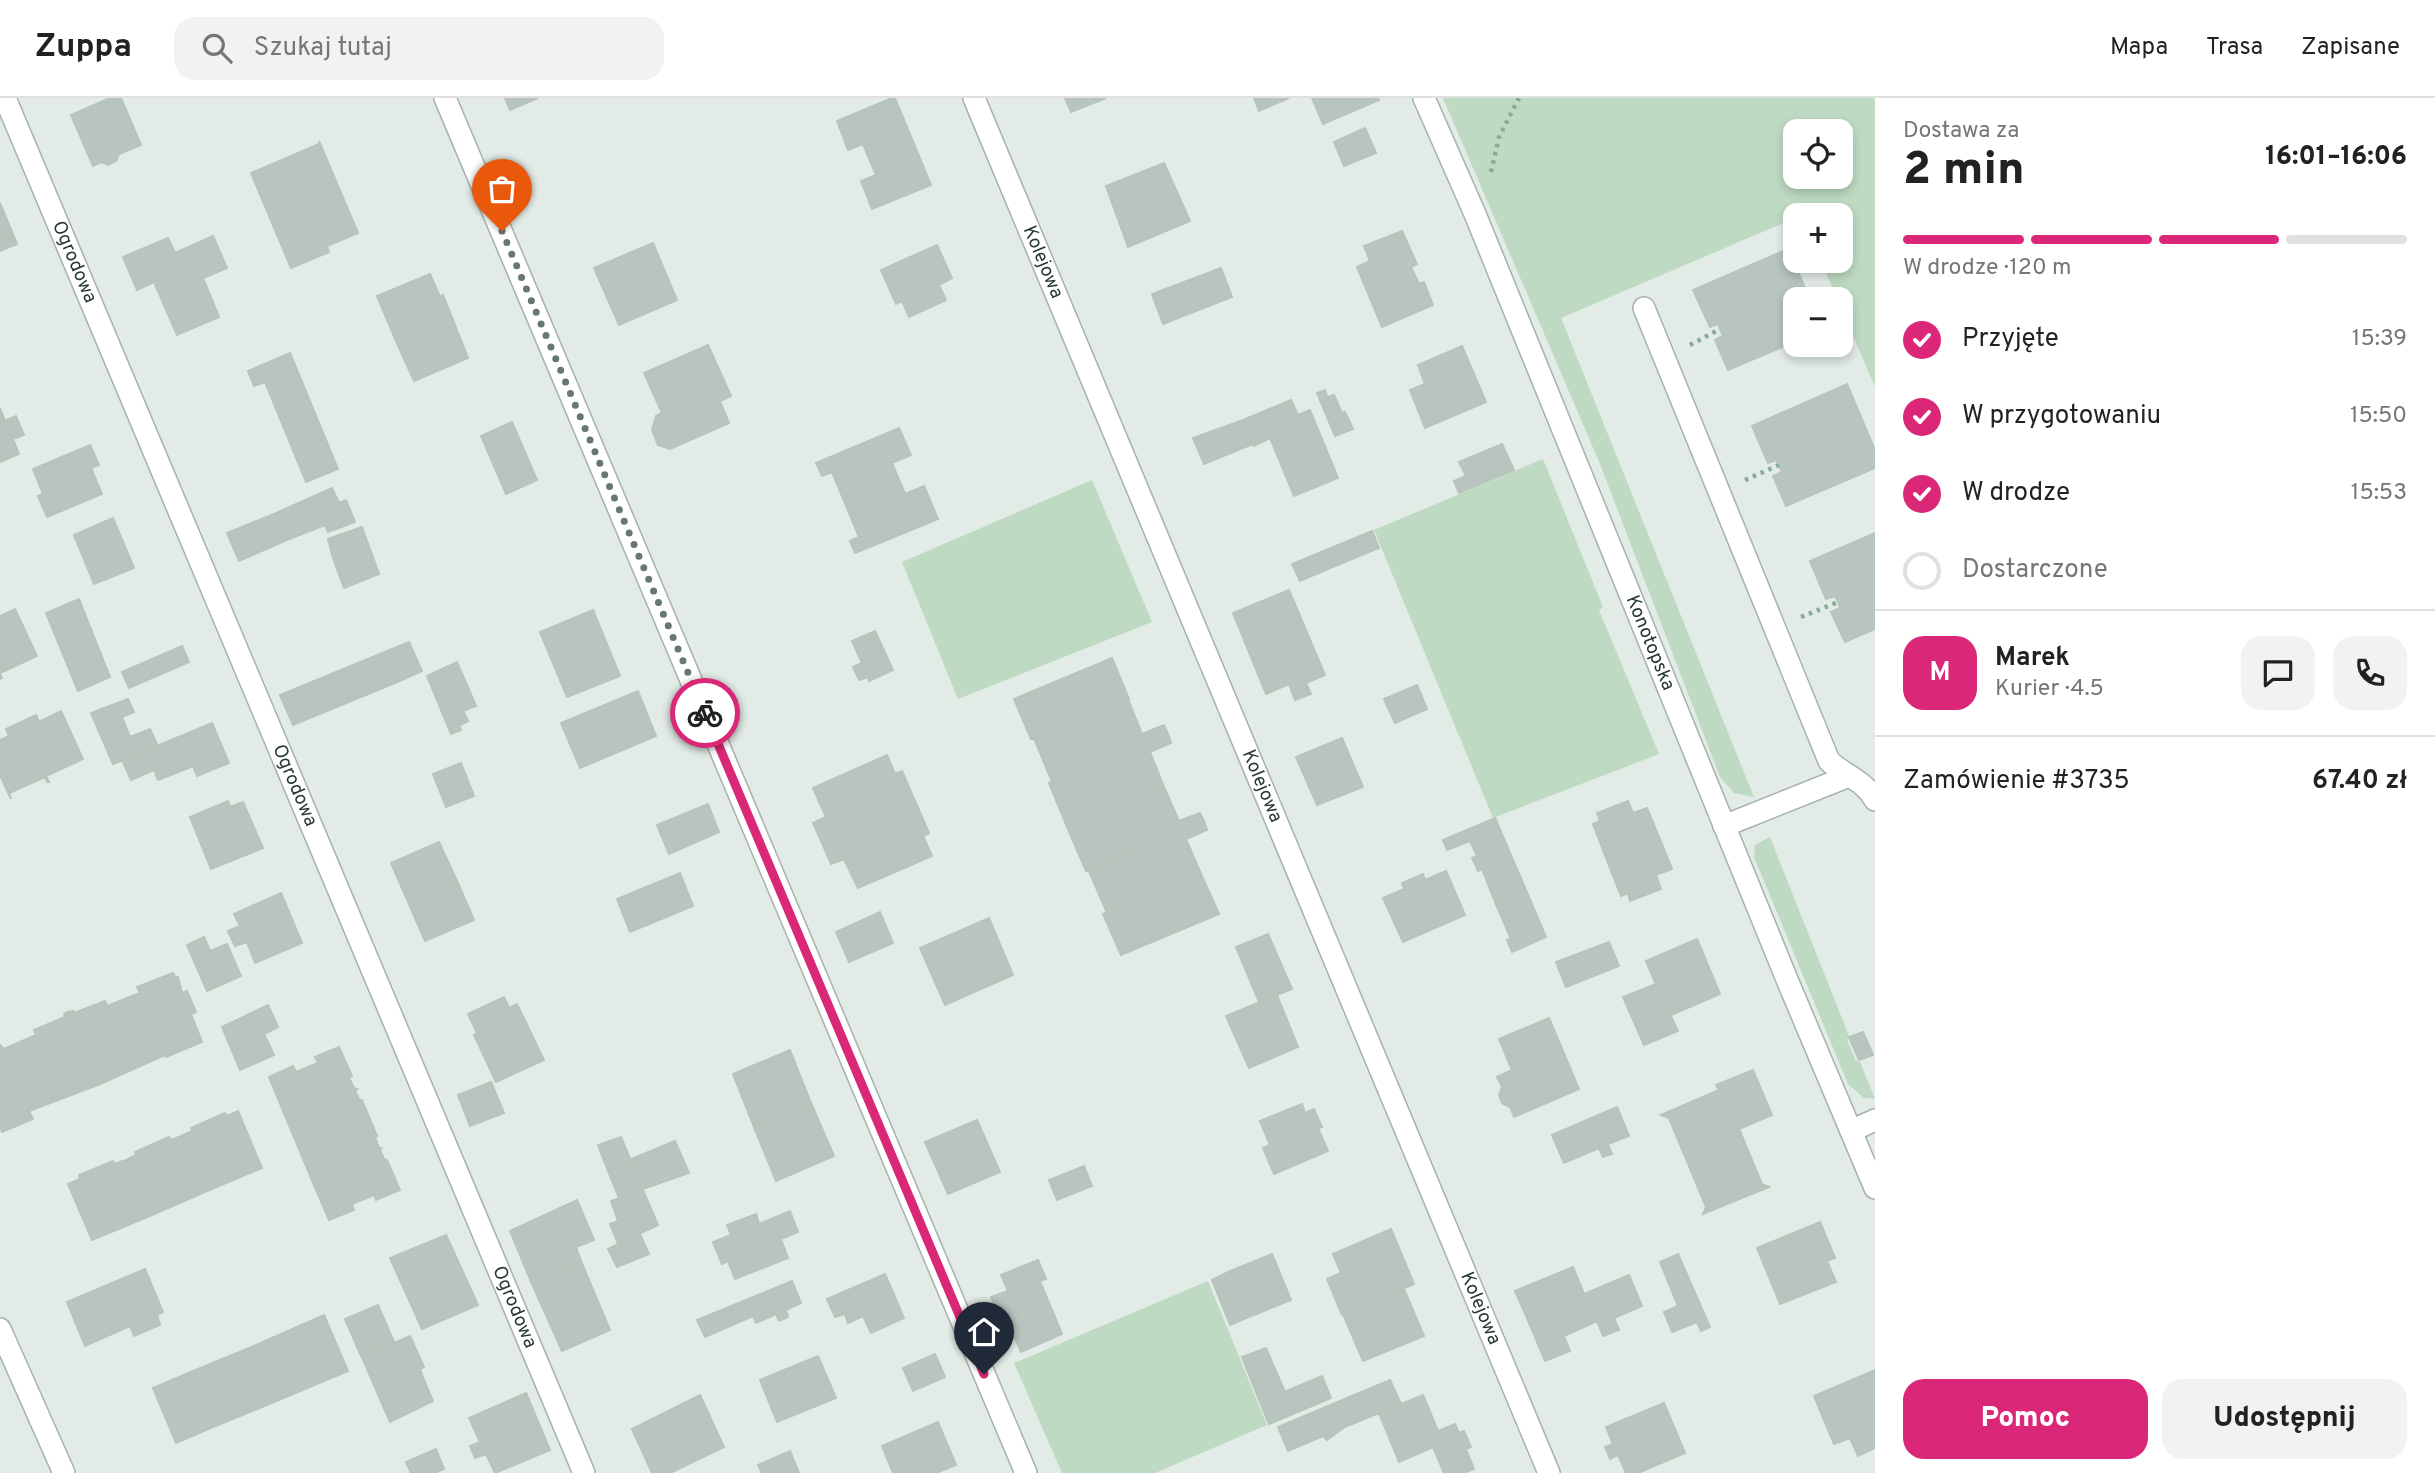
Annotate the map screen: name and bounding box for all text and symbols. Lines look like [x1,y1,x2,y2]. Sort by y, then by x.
search box [174,17,664,80]
text: Zuppa [35,27,132,69]
icon: search [198,29,236,67]
text: Szukaj tutaj [254,32,392,65]
text: Mapa [2110,33,2168,63]
text: Trasa [2206,33,2263,63]
text: Zapisane [2301,33,2400,63]
text: Dostawa za [1903,117,2019,146]
map controls [1783,119,1853,357]
button: locate [1783,119,1853,189]
text: 16:01–16:06 [2265,141,2407,174]
text: 2 min [1903,142,2025,201]
pin [472,159,532,231]
icon: bag [483,170,521,208]
button: + [1783,203,1853,273]
street label: Ogrodowa [46,217,102,307]
street label: Kolejowa [1017,222,1069,302]
text: W drodze · 120 m [1903,254,2072,283]
button: − [1783,287,1853,357]
icon: check [1903,321,1941,359]
text: Przyjęte [1962,323,2059,356]
text: 15:39 [2352,325,2407,354]
icon: check [1903,398,1941,436]
text: W przygotowaniu [1962,400,2161,433]
text: 15:50 [2350,402,2407,431]
icon: check [1903,475,1941,513]
text: W drodze [1962,477,2070,510]
text: 15:53 [2351,479,2407,508]
text: Dostarczone [1962,554,2108,587]
street label: Konotopska [1620,592,1680,694]
button: chat [2241,636,2315,710]
button: phone [2333,636,2407,710]
text: Marek [1995,642,2070,675]
text: M [1929,657,1951,690]
text: Kurier · 4.5 [1995,675,2104,704]
courier [670,678,740,748]
icon: bike [686,694,724,732]
street label: Ogrodowa [267,741,322,830]
street label: Kolejowa [1236,746,1288,826]
text: Zamówienie #3735 [1903,765,2130,798]
text: 67.40 zł [2312,765,2407,798]
street label: Ogrodowa [486,1262,542,1352]
street label: Kolejowa [1454,1268,1506,1348]
pin [954,1302,1014,1374]
icon: home [965,1313,1003,1351]
button: Pomoc [1903,1379,2148,1459]
button: Udostępnij [2162,1379,2407,1459]

